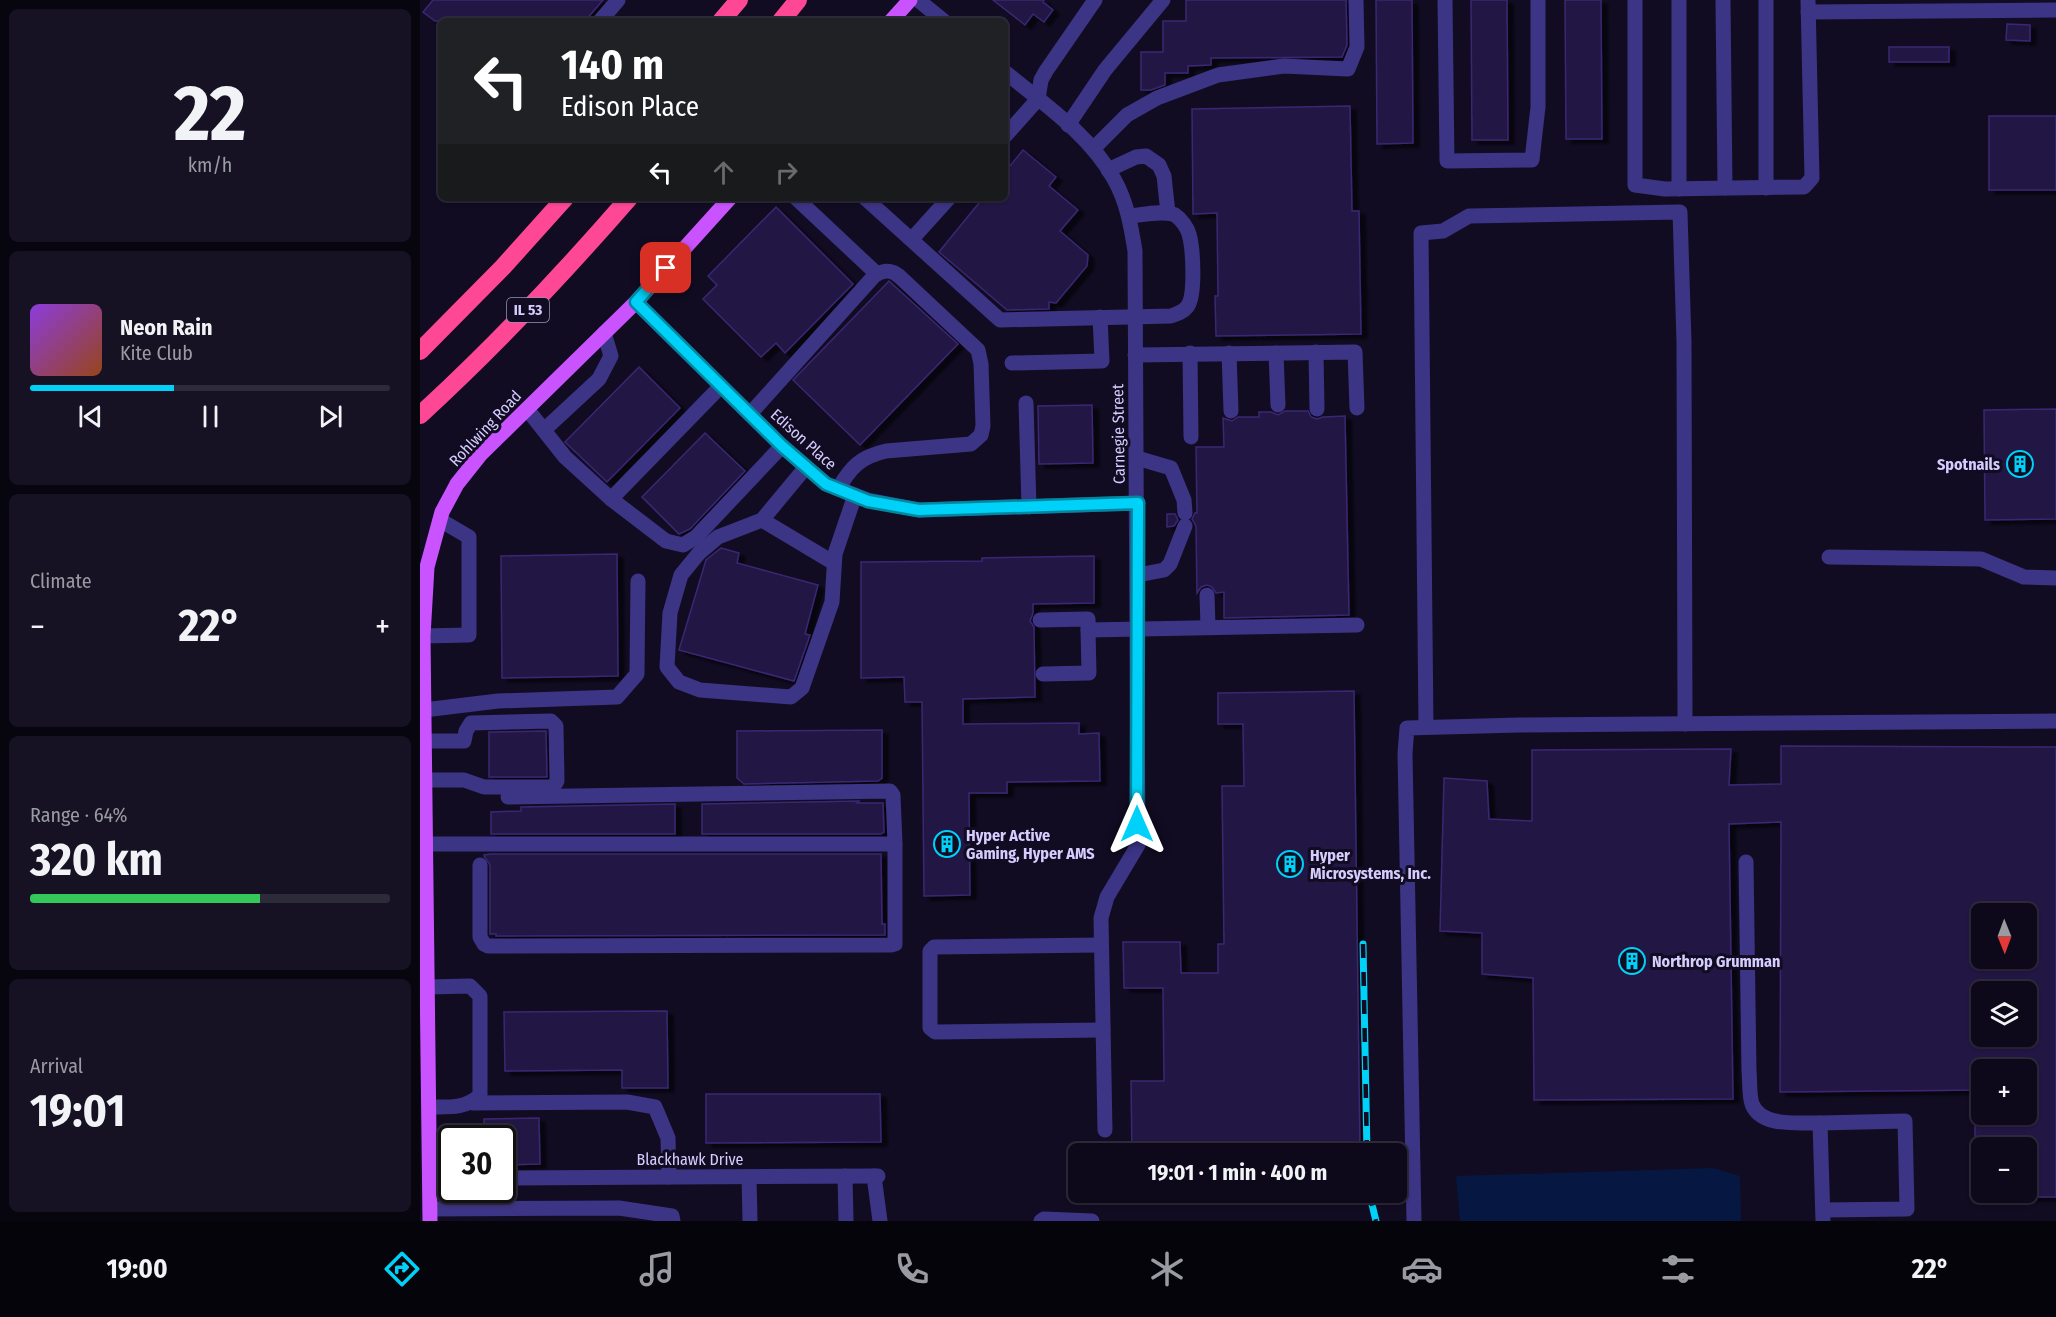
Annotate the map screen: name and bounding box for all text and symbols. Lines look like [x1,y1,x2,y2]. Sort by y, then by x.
text: 140 m [561,40,664,90]
icon: left [462,42,540,120]
text: 22 [174,67,246,161]
text: Edison Place [561,91,699,123]
text: km/h [188,153,232,177]
icon: left [644,156,677,189]
icon: ahead [707,156,740,189]
icon: right [770,156,803,189]
pin [640,242,691,293]
icon: arrive [649,251,682,284]
road number: IL 53 [507,298,549,322]
text: Neon Rain [120,314,213,341]
text: Kite Club [120,341,193,365]
street label: Carnegie Street [1108,383,1129,484]
street label: Rohlwing Road [445,386,525,470]
icon: previous [74,400,107,433]
icon: pause [194,400,227,433]
icon: next [314,400,347,433]
street label: Edison Place [767,405,841,474]
building icon: Spotnails [2005,449,2035,479]
place label: Spotnails [1937,455,2000,474]
text: Climate [30,569,92,593]
text: 22° [179,599,241,653]
text: − [30,607,45,647]
text: + [375,607,390,647]
position arrow [1105,792,1169,856]
text: Range · 64% [30,803,127,827]
place label: Hyper Active Gaming, Hyper AMS [966,826,1095,863]
building icon: Hyper Active Gaming, Hyper AMS [932,829,962,859]
text: 320 km [30,833,163,887]
place label: Hyper Microsystems, Inc. [1310,846,1431,883]
building icon: Hyper Microsystems, Inc. [1275,849,1305,879]
north arrow [1971,903,2037,969]
map controls [1971,903,2037,1203]
building icon: Northrop Grumman [1617,946,1647,976]
place label: Northrop Grumman [1652,952,1780,971]
button: layers [1971,981,2037,1047]
text: Arrival [30,1054,83,1078]
button: + [1971,1059,2037,1125]
text: 19:01 [30,1084,125,1138]
speed limit sign: 30 [438,1125,516,1203]
button: − [1971,1137,2037,1203]
street label: Blackhawk Drive [637,1150,743,1169]
text: 19:01 · 1 min · 400 m [1148,1159,1327,1186]
icon: directions [381,1248,423,1290]
icon: music [636,1248,678,1290]
icon: phone [891,1248,933,1290]
icon: climate [1146,1248,1188,1290]
icon: car [1401,1248,1443,1290]
icon: filters [1657,1248,1699,1290]
text: 19:00 [107,1253,168,1285]
text: 22° [1912,1253,1949,1285]

